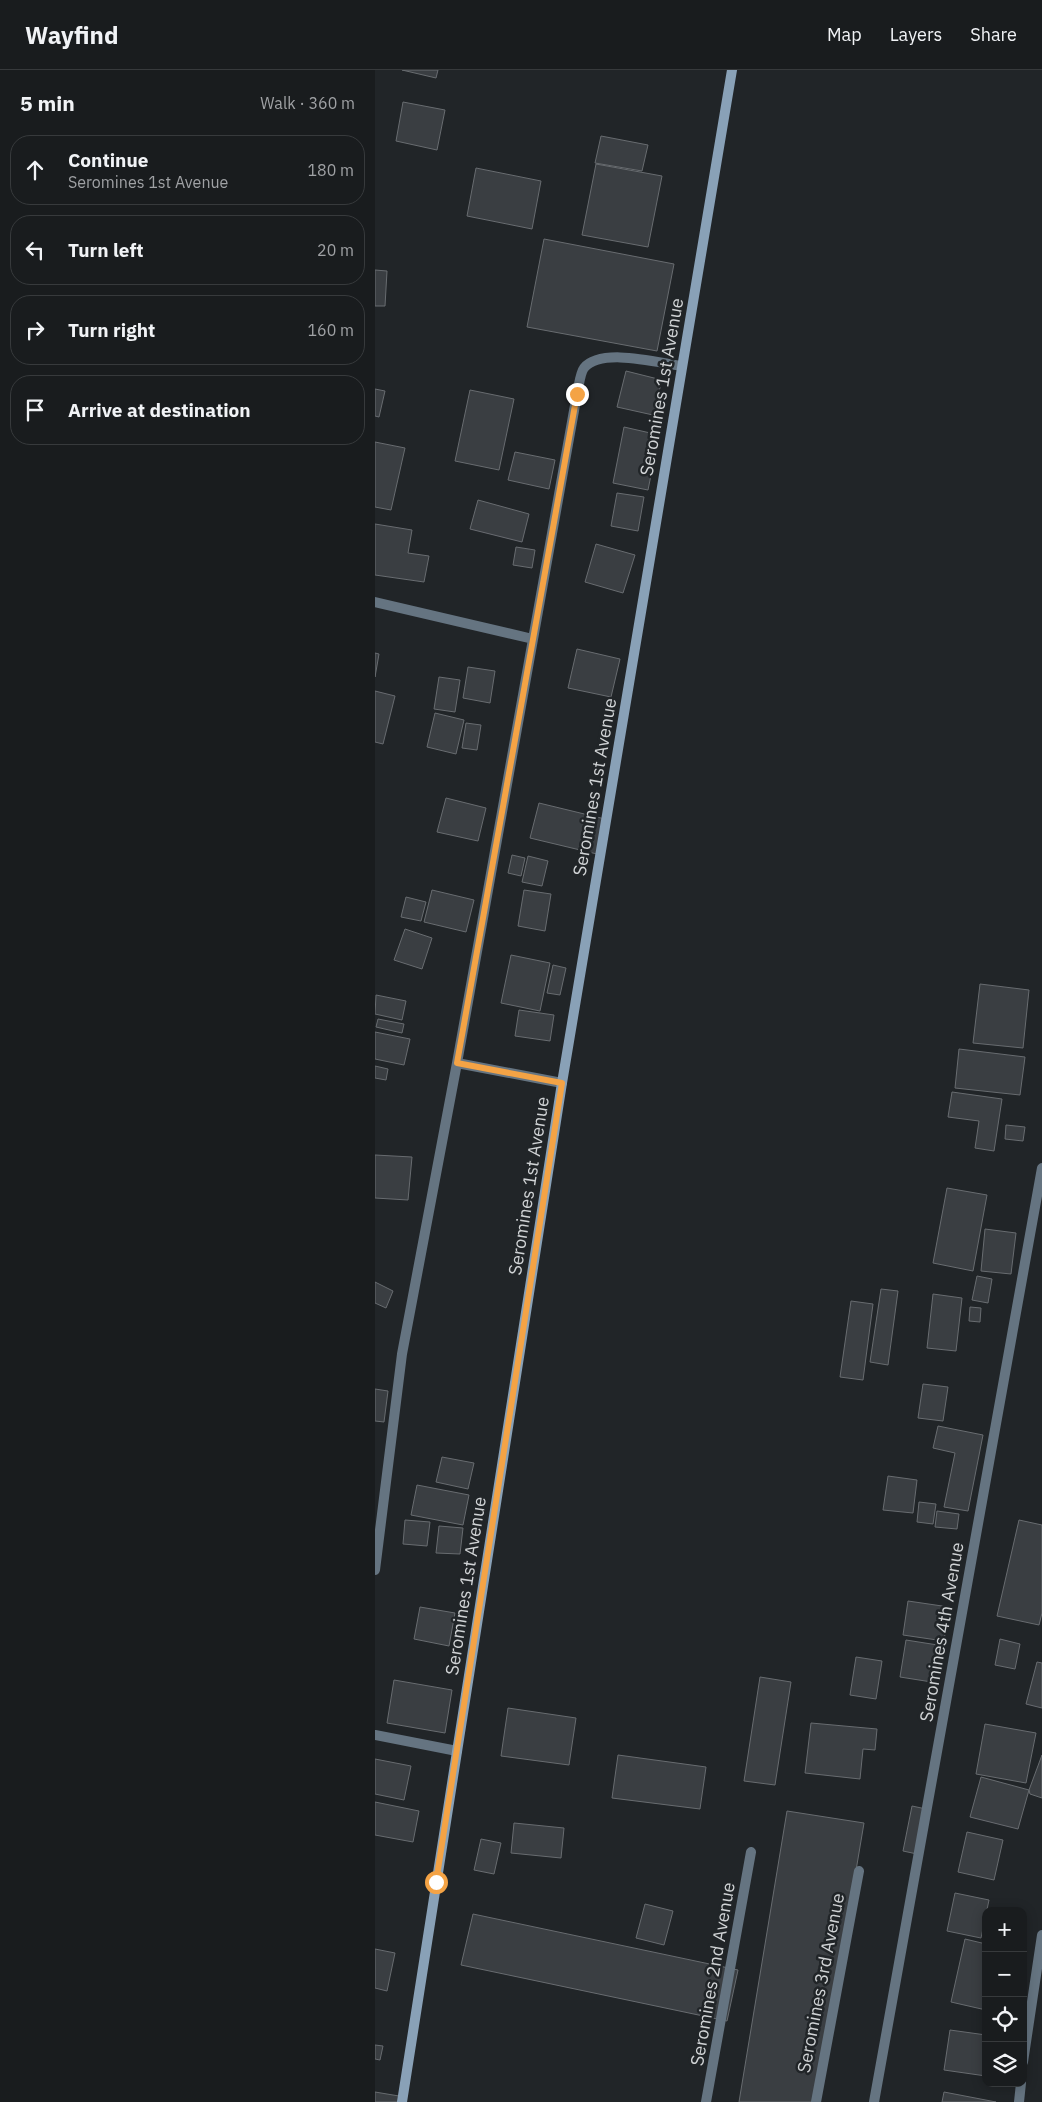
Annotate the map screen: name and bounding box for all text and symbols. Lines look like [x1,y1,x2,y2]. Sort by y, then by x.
text: Wayfind [25,19,118,51]
text: Map [827,23,862,46]
text: Layers [890,23,942,46]
text: Share [970,23,1017,46]
text: 5 min [20,89,75,117]
text: Walk · 360 m [260,93,355,113]
text: Continue [68,148,148,172]
icon: ahead [21,156,49,184]
text: 180 m [307,160,354,180]
text: Seromines 1st Avenue [68,172,228,192]
icon: left [21,236,49,264]
text: Turn left [68,238,144,262]
text: 20 m [317,240,354,260]
street label: Seromines 1st Avenue [635,296,689,478]
icon: right [21,316,49,344]
text: Turn right [68,318,155,342]
text: 160 m [307,320,354,340]
route end [566,383,589,406]
icon: arrive [21,396,49,424]
text: Arrive at destination [68,398,251,422]
street label: Seromines 1st Avenue [568,696,622,878]
street label: Seromines 1st Avenue [503,1095,554,1277]
street label: Seromines 1st Avenue [440,1495,491,1677]
street label: Seromines 4th Avenue [914,1540,969,1724]
route start [425,1871,448,1894]
street label: Seromines 2nd Avenue [685,1880,740,2068]
street label: Seromines 3rd Avenue [792,1891,849,2075]
map controls [982,1907,1027,2087]
button: + [982,1907,1027,1952]
button: − [982,1952,1027,1997]
button: locate [982,1997,1027,2042]
button: layers [982,2042,1027,2087]

